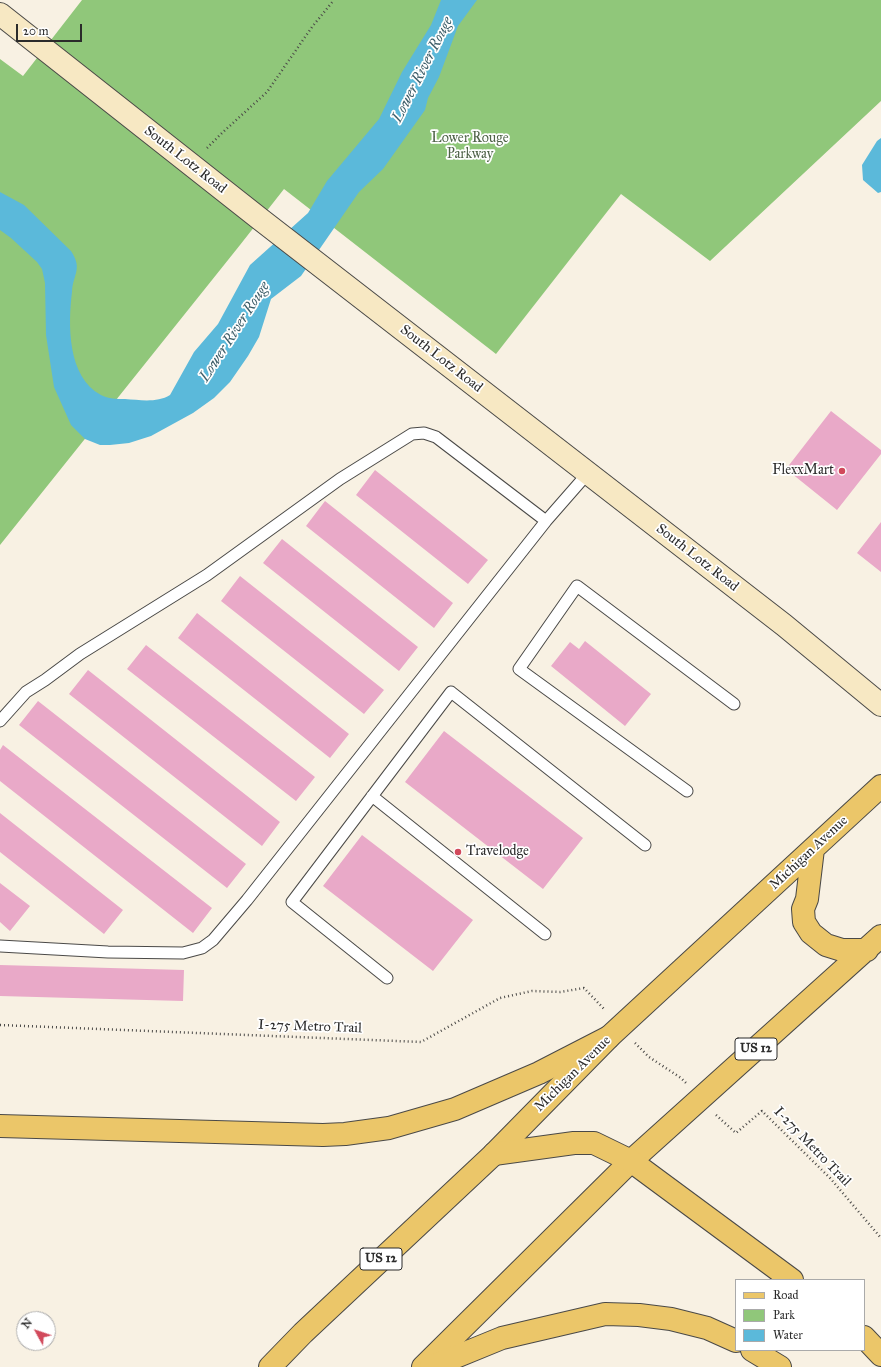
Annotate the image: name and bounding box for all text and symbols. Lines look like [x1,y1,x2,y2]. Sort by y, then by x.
water label: Lower River Rouge [389,14,457,126]
scale bar [18,16,84,42]
text: 20 m [23,24,49,38]
street label: South Lotz Road [140,123,230,197]
park label: Lower Rouge Parkway [431,131,509,164]
water label: Lower River Rouge [196,279,274,385]
street label: South Lotz Road [396,322,486,396]
place label: FlexxMart [772,463,834,479]
marker: FlexxMart [837,466,847,476]
street label: South Lotz Road [652,521,742,595]
street label: Michigan Avenue [766,812,852,894]
place label: Travelodge [466,844,529,860]
marker: Travelodge [453,847,463,857]
street label: I-275 Metro Trail [258,1017,362,1037]
street label: Michigan Avenue [531,1032,615,1116]
road number: US 12 [735,1038,777,1060]
street label: I-275 Metro Trail [770,1104,854,1190]
road number: US 12 [360,1248,402,1270]
legend [735,1279,865,1351]
text: Road [773,1288,799,1302]
text: Park [773,1308,795,1322]
north arrow [16,1311,56,1351]
text: N [19,1316,35,1331]
text: Water [773,1328,803,1342]

